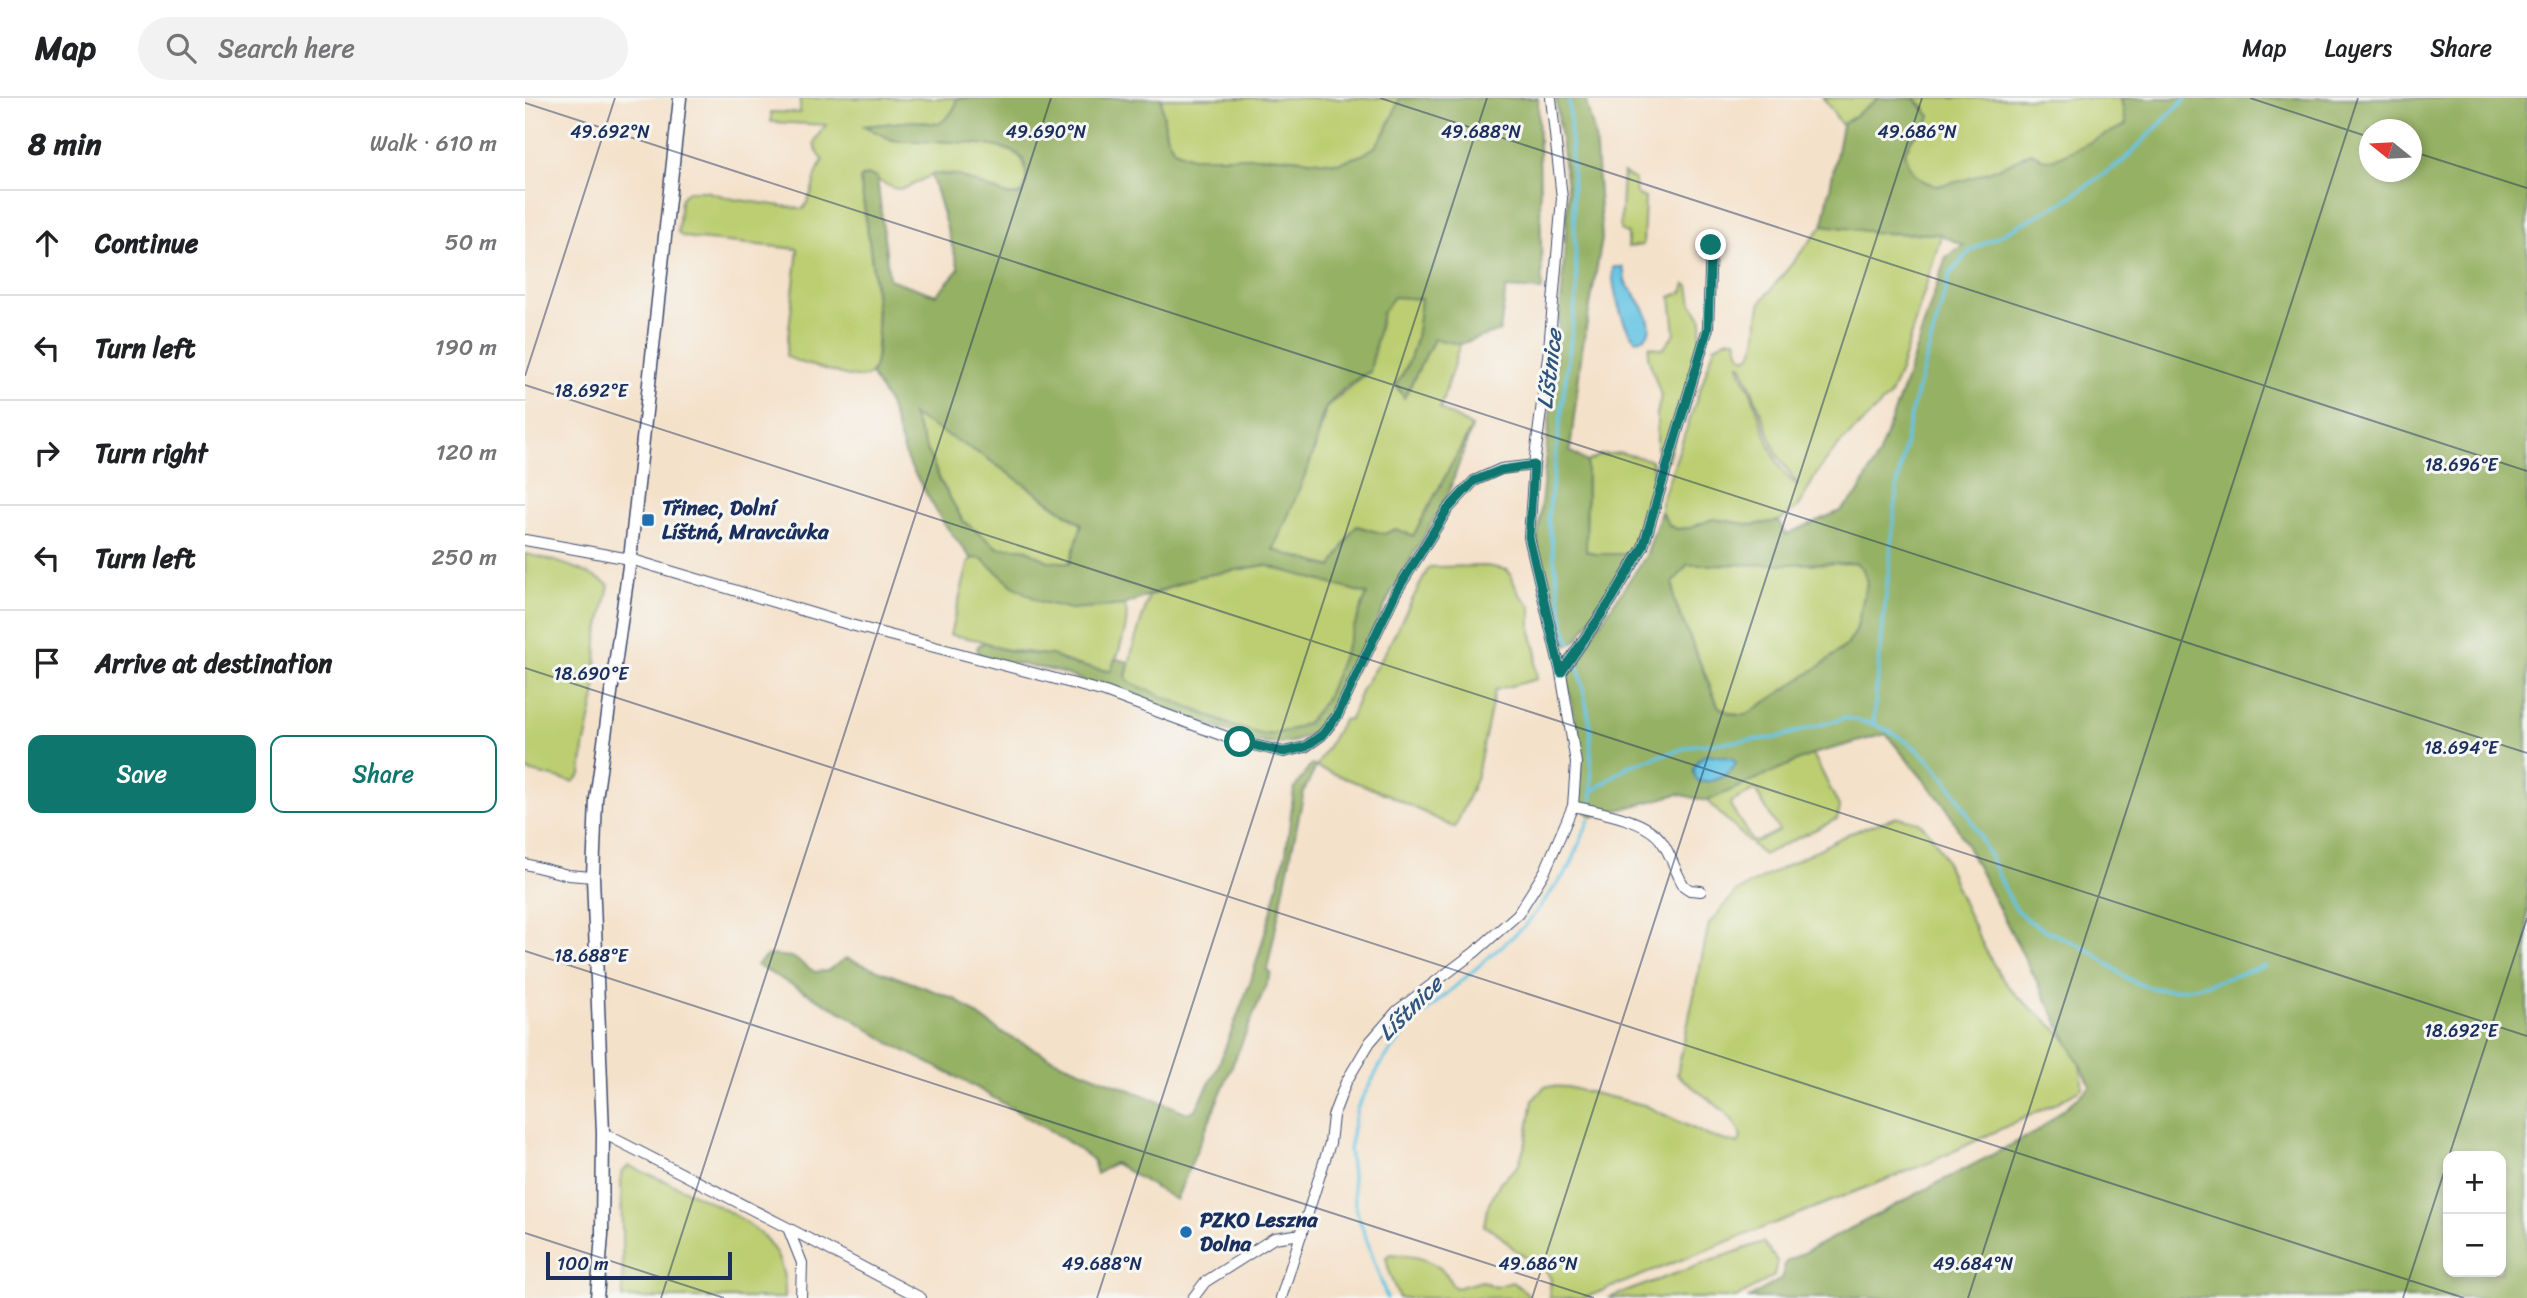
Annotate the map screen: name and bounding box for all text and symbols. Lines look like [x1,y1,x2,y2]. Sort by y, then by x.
search box [138,17,628,80]
text: Map [35,19,96,77]
text: Search here [218,25,355,71]
text: Map [2242,27,2287,69]
text: Layers [2325,27,2392,69]
text: Share [2430,27,2492,69]
icon: search [162,29,200,67]
text: 49.692°N [570,116,650,148]
text: 49.690°N [1006,116,1087,148]
text: 49.688°N [1441,116,1521,148]
text: 49.686°N [1877,116,1957,148]
text: 8 min [28,117,101,171]
north arrow [2359,119,2422,182]
text: Walk · 610 m [370,123,497,164]
text: Continue [95,220,198,266]
text: 50 m [445,222,497,263]
icon: ahead [28,224,66,262]
route end [1695,229,1726,260]
text: Turn left [95,325,195,371]
water label: Líštnice [1524,325,1575,411]
text: 190 m [435,327,497,368]
icon: left [28,329,66,367]
text: 18.692°E [554,375,629,407]
text: Turn right [95,430,208,476]
text: 120 m [436,432,497,473]
icon: right [28,434,66,472]
text: 18.696°E [2424,449,2499,481]
place label: Třinec, Dolní Líštná, Mravcůvka [662,489,830,551]
marker: Třinec, Dolní Líštná, Mravcůvka [640,512,656,528]
text: Turn left [95,535,195,581]
text: 250 m [431,537,497,578]
icon: left [28,539,66,577]
text: Arrive at destination [95,640,332,686]
icon: arrive [28,644,66,682]
text: 18.690°E [554,658,629,690]
route start [1224,726,1255,757]
text: 18.694°E [2424,732,2499,764]
button: Save [28,735,256,813]
button: Share [270,735,497,813]
text: 18.688°E [554,940,629,972]
water label: Líštnice [1368,964,1455,1051]
text: 18.692°E [2424,1015,2499,1047]
map controls [2443,1151,2506,1277]
button: + [2443,1151,2506,1214]
place label: PZKO Leszna Dolna [1200,1201,1319,1263]
button: − [2443,1214,2506,1277]
marker: PZKO Leszna Dolna [1178,1224,1194,1240]
text: 100 m [557,1247,609,1280]
text: 49.688°N [1062,1248,1142,1280]
text: 49.686°N [1498,1248,1578,1280]
text: 49.684°N [1933,1248,2014,1280]
scale bar [546,1249,731,1281]

